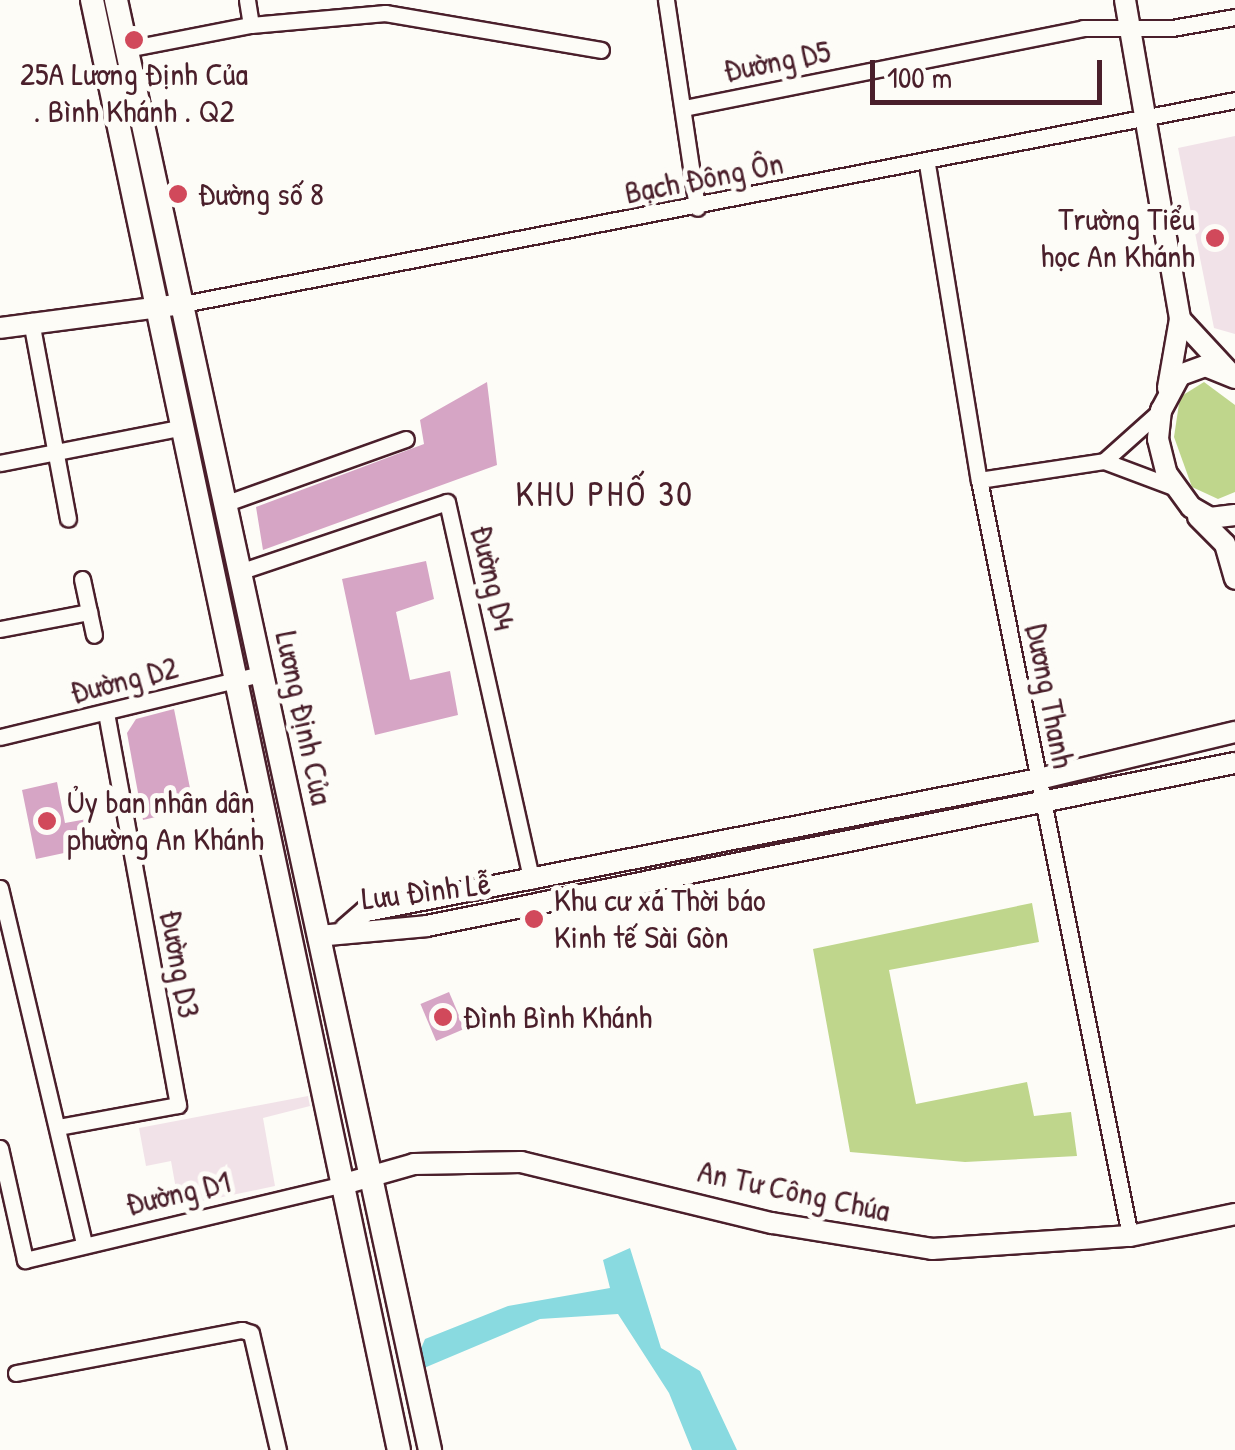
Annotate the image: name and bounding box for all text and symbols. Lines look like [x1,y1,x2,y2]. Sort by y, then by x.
marker: 25A Lương Định Của . Bình Khánh . Q2 [123,29,145,51]
street label: Đường D5 [720,32,834,90]
scale bar [875,40,1108,102]
place label: 25A Lương Định Của . Bình Khánh . Q2 [20,56,248,131]
text: 100 m [887,57,952,97]
street label: Bạch Đông Ôn [621,144,787,212]
place label: Đường số 8 [198,175,324,213]
marker: Đường số 8 [167,183,189,205]
place label: Trường Tiểu học An Khánh [1041,201,1195,276]
marker: Trường Tiểu học An Khánh [1204,227,1226,249]
district label: KHU PHỐ 30 [515,473,695,515]
street label: Đường D4 [462,522,524,634]
street label: Dương Thanh [1017,621,1083,771]
street label: Lương Định Của [267,628,341,808]
street label: Đường D2 [66,648,182,712]
place label: Ủy ban nhân dân phường An Khánh [67,784,264,859]
marker: Ủy ban nhân dân phường An Khánh [36,810,58,832]
street label: Lưu Đình Lễ [359,864,493,918]
place label: Khu cư xá Thời báo Kinh tế Sài Gòn [554,882,766,957]
street label: Đường D3 [152,907,208,1021]
marker: Khu cư xá Thời báo Kinh tế Sài Gòn [523,908,545,930]
place label: Đình Bình Khánh [463,998,652,1036]
marker: Đình Bình Khánh [432,1006,454,1028]
street label: An Tư Công Chúa [694,1152,894,1230]
street label: Đường D1 [122,1162,234,1224]

